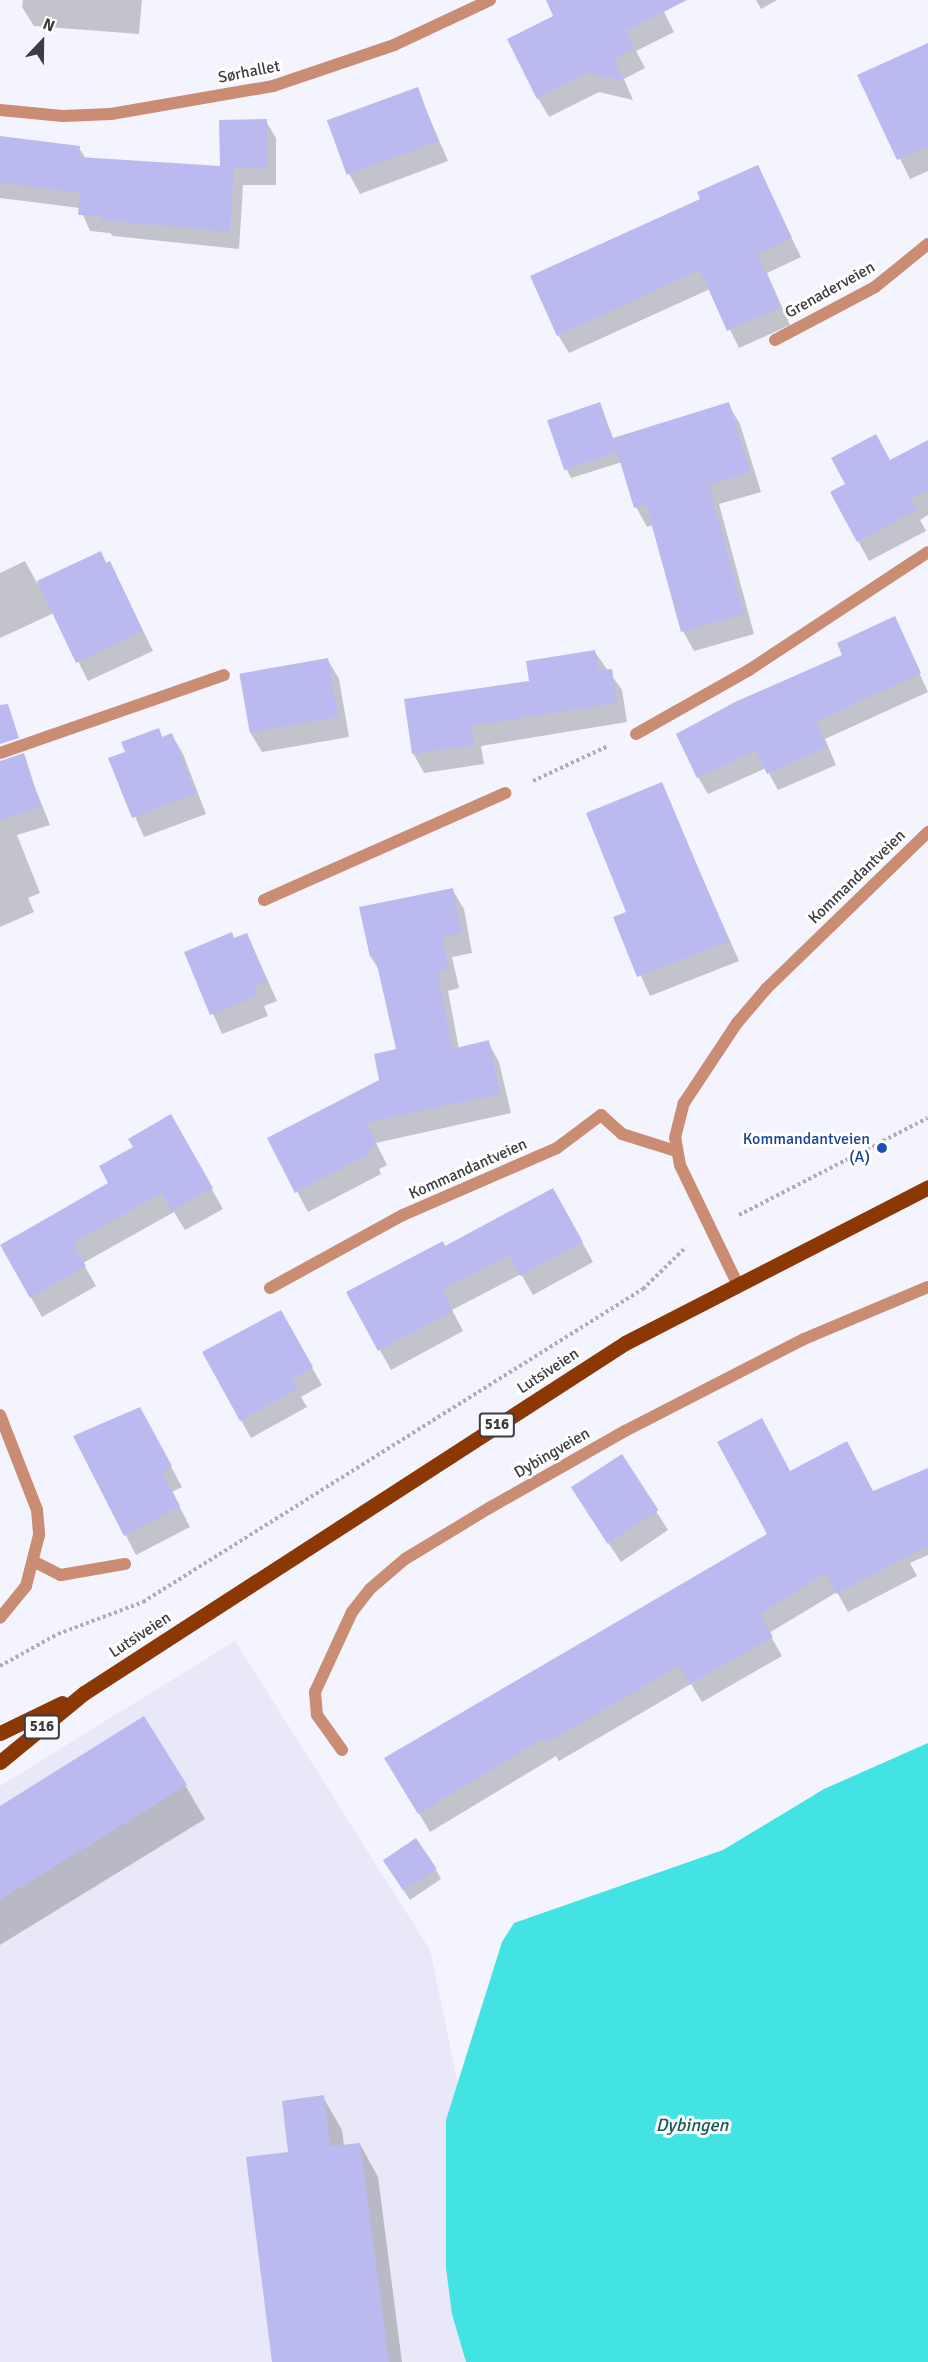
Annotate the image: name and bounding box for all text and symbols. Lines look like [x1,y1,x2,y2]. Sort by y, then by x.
north arrow [12,12,72,72]
text: N [40,14,58,37]
street label: Sørhallet [216,57,282,87]
street label: Grenaderveien [782,257,878,323]
street label: Kommandantveien [805,826,909,928]
place label: Kommandantveien (A) [743,1129,870,1167]
street label: Kommandantveien [406,1134,530,1204]
marker: Kommandantveien (A) [875,1141,889,1155]
street label: Lutsiveien [514,1344,582,1398]
road number: 516 [478,1413,516,1437]
street label: Dybingveien [511,1424,593,1482]
street label: Lutsiveien [106,1608,174,1662]
road number: 516 [22,1715,62,1739]
water label: Dybingen [656,2114,728,2136]

